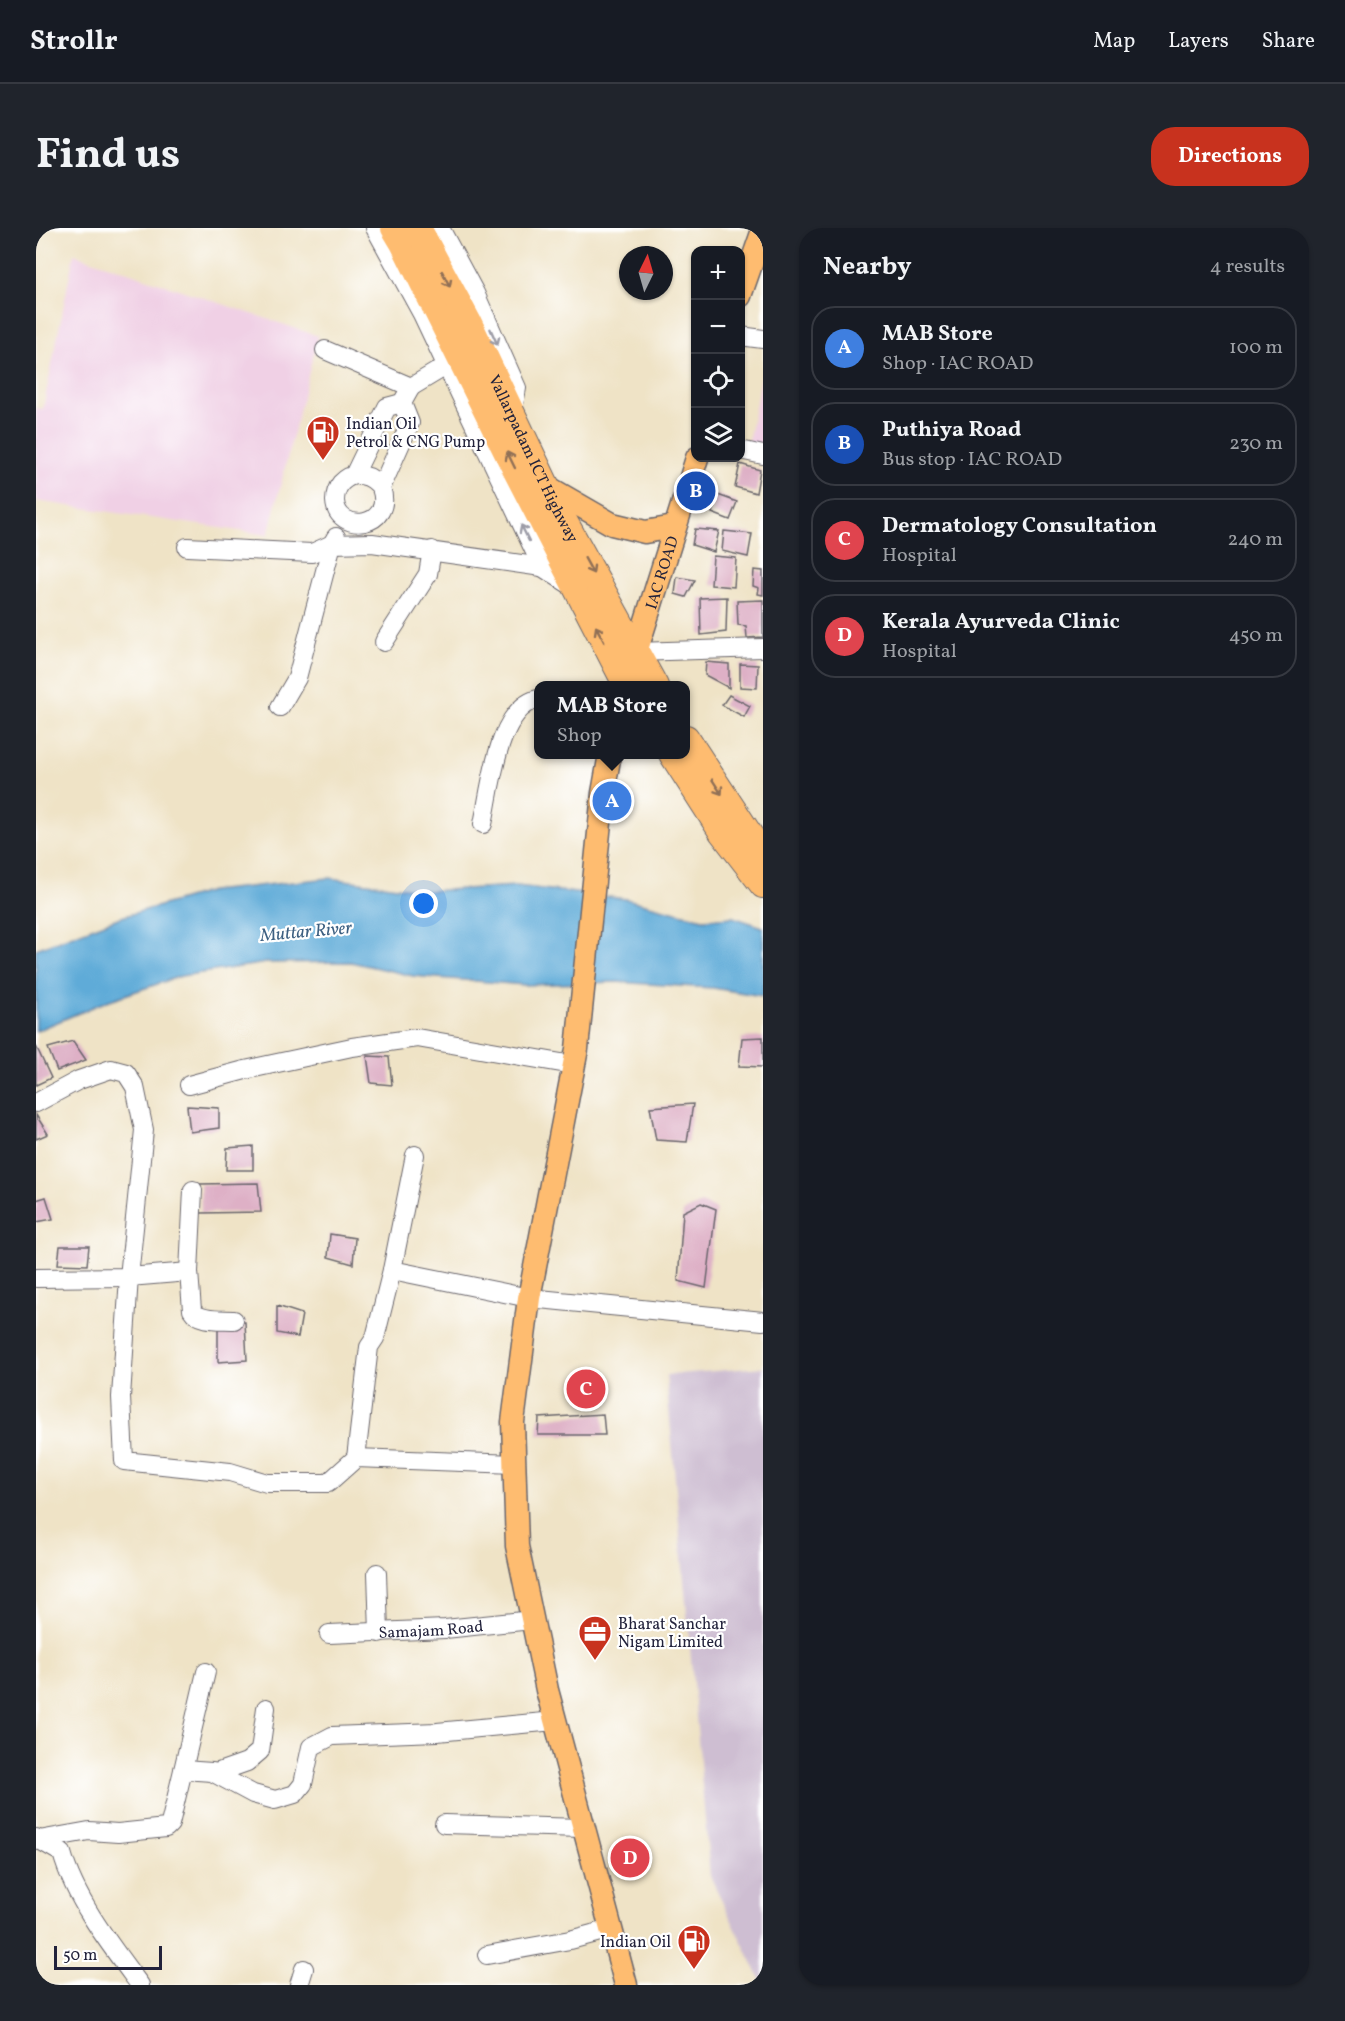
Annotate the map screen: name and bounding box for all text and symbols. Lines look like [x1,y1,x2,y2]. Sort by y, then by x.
text: Strollr [30,22,118,61]
text: Map [1093,27,1135,56]
text: Layers [1168,27,1229,56]
text: Share [1262,27,1315,56]
text: Find us [36,127,180,186]
button: Directions [1151,127,1309,186]
north arrow [619,246,673,300]
map controls [691,246,745,462]
button: + [691,246,745,300]
text: Nearby [823,249,912,285]
text: 4 results [1210,253,1285,281]
one-way arrow [441,270,453,288]
button: − [691,300,745,354]
text: MAB Store [882,319,993,350]
one-way arrow [489,327,501,345]
text: A [837,334,852,362]
text: 100 m [1229,334,1283,362]
text: Shop · IAC ROAD [882,350,1033,378]
button: locate [691,354,745,408]
street label: Vallarpadam ICT Highway [482,372,583,547]
button: layers [691,408,745,462]
fuel station icon: Indian Oil Petrol & CNG Pump [305,414,341,461]
place label: Indian Oil Petrol & CNG Pump [346,414,485,454]
text: Puthiya Road [882,415,1021,446]
text: B [838,430,851,458]
text: 230 m [1229,430,1283,458]
text: Bus stop · IAC ROAD [882,446,1062,474]
one-way arrow [504,452,516,470]
pin: B [676,468,716,514]
text: Dermatology Consultation [882,511,1157,542]
one-way arrow [519,525,531,543]
text: C [838,526,851,554]
text: 240 m [1228,526,1283,554]
street label: IAC ROAD [641,533,685,612]
text: Hospital [882,542,957,570]
one-way arrow [584,557,595,575]
text: Kerala Ayurveda Clinic [882,607,1120,638]
text: D [837,622,852,650]
text: 450 m [1229,622,1283,650]
one-way arrow [594,625,605,643]
text: Hospital [882,638,957,666]
popup [534,681,690,759]
text: MAB Store [557,691,667,722]
text: Shop [557,722,602,750]
pin: A [592,778,632,824]
one-way arrow [711,778,724,795]
your location [409,889,438,918]
water label: Muttar River [258,916,353,949]
pin: C [566,1366,606,1412]
office icon: Bharat Sanchar Nigam Limited [577,1614,613,1661]
place label: Bharat Sanchar Nigam Limited [618,1614,726,1654]
street label: Samajam Road [378,1616,485,1645]
pin: D [610,1836,650,1880]
fuel station icon: Indian Oil [676,1923,712,1970]
place label: Indian Oil [600,1932,671,1954]
scale bar [54,1943,162,1970]
text: 50 m [63,1945,97,1967]

